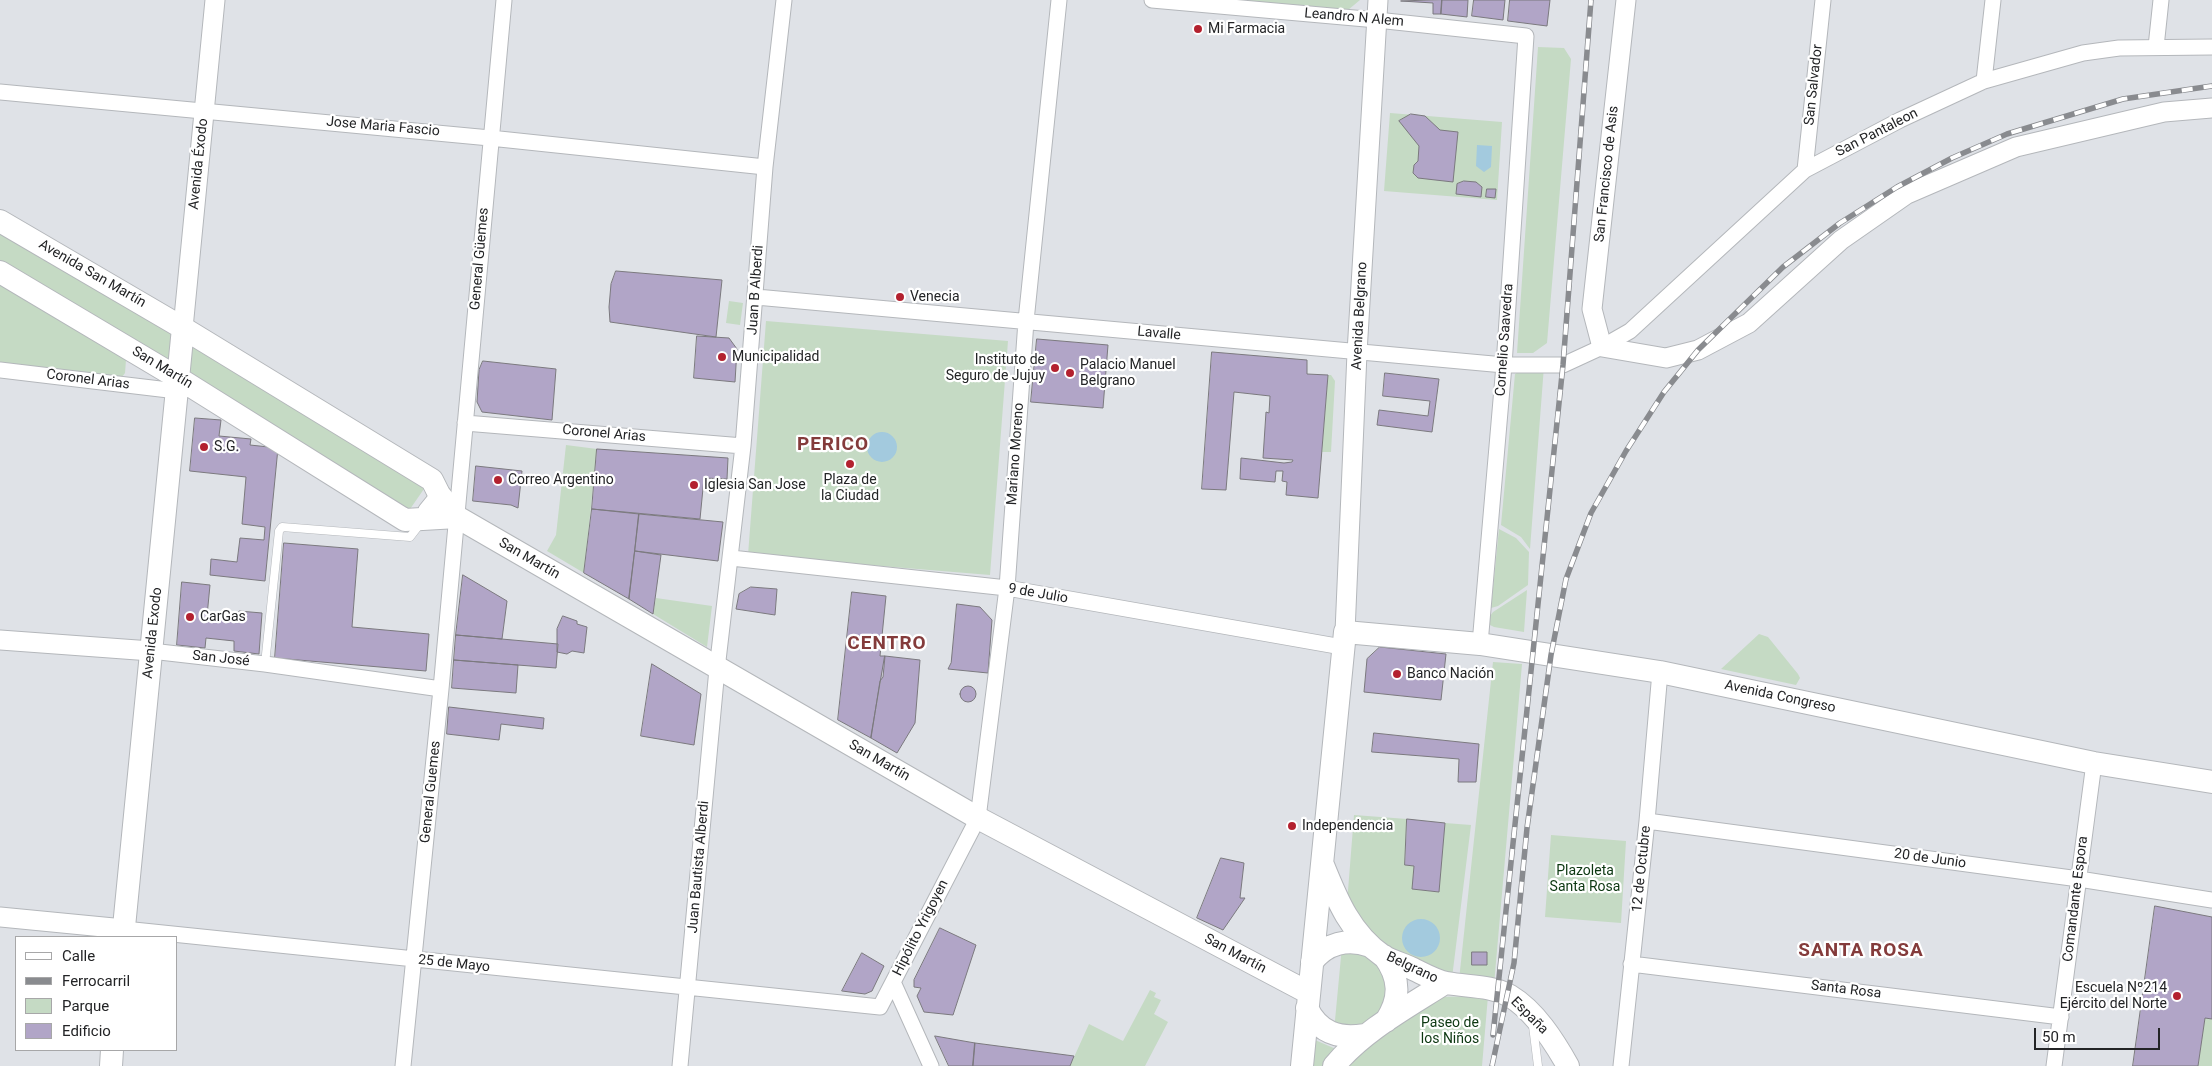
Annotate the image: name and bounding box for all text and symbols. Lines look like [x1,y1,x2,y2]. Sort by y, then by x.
street label: Leandro N Alem [1303,5,1405,31]
place label: Mi Farmacia [1208,21,1285,37]
marker: Mi Farmacia [1192,23,1204,35]
street label: San Salvador [1801,44,1827,126]
street label: San Francisco de Asis [1591,105,1623,243]
street label: San Pantaleon [1833,105,1921,161]
street label: Jose Maria Fascio [326,114,440,140]
street label: Avenida Éxodo [186,118,212,210]
street label: General Güemes [467,207,493,311]
street label: Avenida San Martín [35,237,149,311]
street label: Juan B Alberdi [744,244,768,336]
street label: Avenida Belgrano [1349,262,1371,370]
street label: Cornelio Saavedra [1493,283,1517,397]
place label: Venecia [910,289,960,305]
marker: Venecia [894,291,906,303]
street label: Lavalle [1137,324,1181,344]
street label: San Martín [129,343,195,393]
place label: Municipalidad [732,349,820,365]
marker: Municipalidad [716,351,728,363]
place label: Instituto de Seguro de Jujuy [946,352,1045,384]
place label: Palacio Manuel Belgrano [1080,357,1176,390]
marker: Instituto de Seguro de Jujuy [1049,362,1061,374]
street label: Coronel Arias [45,367,131,393]
marker: Palacio Manuel Belgrano [1064,367,1076,379]
street label: Mariano Moreno [1004,402,1028,506]
street label: Coronel Arias [562,422,646,446]
district label: PERICO [796,434,870,456]
place label: S.G. [214,439,239,455]
marker: S.G. [198,441,210,453]
marker: Plaza de la Ciudad [844,458,856,470]
place label: Correo Argentino [508,472,614,488]
place label: Plaza de la Ciudad [821,472,879,504]
marker: Correo Argentino [492,474,504,486]
place label: Iglesia San Jose [704,477,806,493]
marker: Iglesia San Jose [688,479,700,491]
street label: San Martín [495,535,563,583]
street label: 9 de Julio [1007,580,1069,608]
street label: Avenida Exodo [140,587,166,679]
place label: CarGas [200,609,246,625]
marker: CarGas [184,611,196,623]
district label: CENTRO [847,633,927,655]
street label: San José [192,648,250,670]
place label: Banco Nación [1407,666,1494,682]
marker: Banco Nación [1391,668,1403,680]
street label: Avenida Congreso [1723,677,1837,717]
street label: San Martín [845,737,913,785]
street label: General Guemes [417,740,445,844]
street label: Juan Bautista Alberdi [685,800,713,934]
place label: Independencia [1302,818,1393,834]
marker: Independencia [1286,820,1298,832]
street label: 12 de Octubre [1629,825,1655,913]
street label: Comandante Espora [2060,835,2092,963]
street label: 20 de Junio [1893,846,1967,872]
park label: Plazoleta Santa Rosa [1550,863,1620,896]
street label: Hipólito Yrigoyen [890,877,952,979]
street label: San Martín [1201,931,1269,977]
legend [15,936,178,1051]
district label: SANTA ROSA [1797,940,1925,962]
text: Calle [62,947,95,965]
street label: Belgrano [1383,949,1441,987]
street label: 25 de Mayo [417,952,491,976]
text: Ferrocarril [62,972,130,990]
street label: Santa Rosa [1810,977,1882,1003]
place label: Escuela Nº214 Ejército del Norte [2060,980,2167,1012]
marker: Escuela Nº214 Ejército del Norte [2171,990,2183,1002]
street label: España [1507,994,1551,1038]
text: Parque [62,997,109,1015]
park label: Paseo de los Niños [1421,1015,1479,1048]
scale bar [2037,1018,2163,1050]
text: Edificio [62,1022,111,1040]
text: 50 m [2042,1028,2076,1046]

